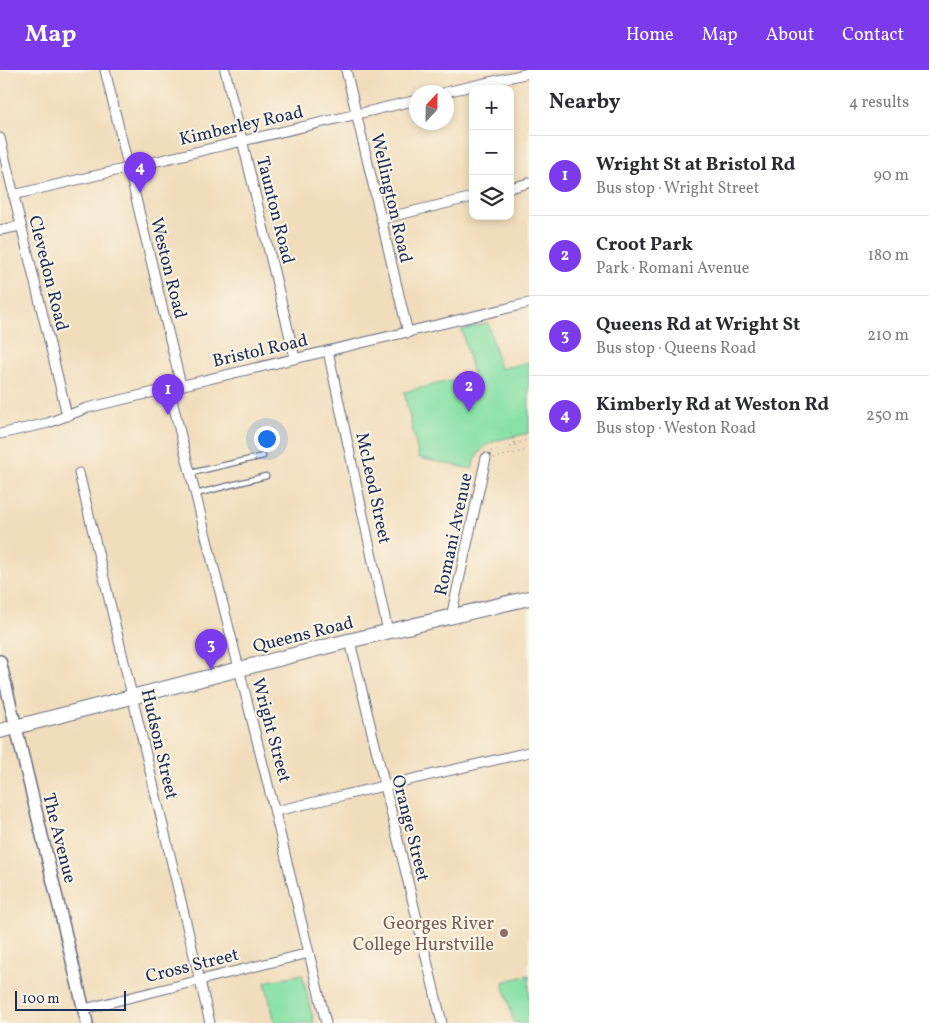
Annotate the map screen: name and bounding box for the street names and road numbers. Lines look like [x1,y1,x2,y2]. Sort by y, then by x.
street label: Kimberley Road [177,100,306,153]
street label: Wellington Road [364,131,418,265]
street label: Taunton Road [249,154,300,267]
street label: Clevedon Road [21,213,74,334]
street label: Weston Road [143,215,192,322]
street label: Bristol Road [210,328,310,375]
street label: McLeod Street [349,430,397,546]
street label: Romani Avenue [429,471,480,598]
street label: Queens Road [250,611,356,660]
street label: Wright Street [245,675,296,785]
street label: Hudson Street [134,687,183,802]
street label: Orange Street [384,772,435,884]
street label: The Avenue [35,791,82,886]
street label: Cross Street [143,943,242,990]

